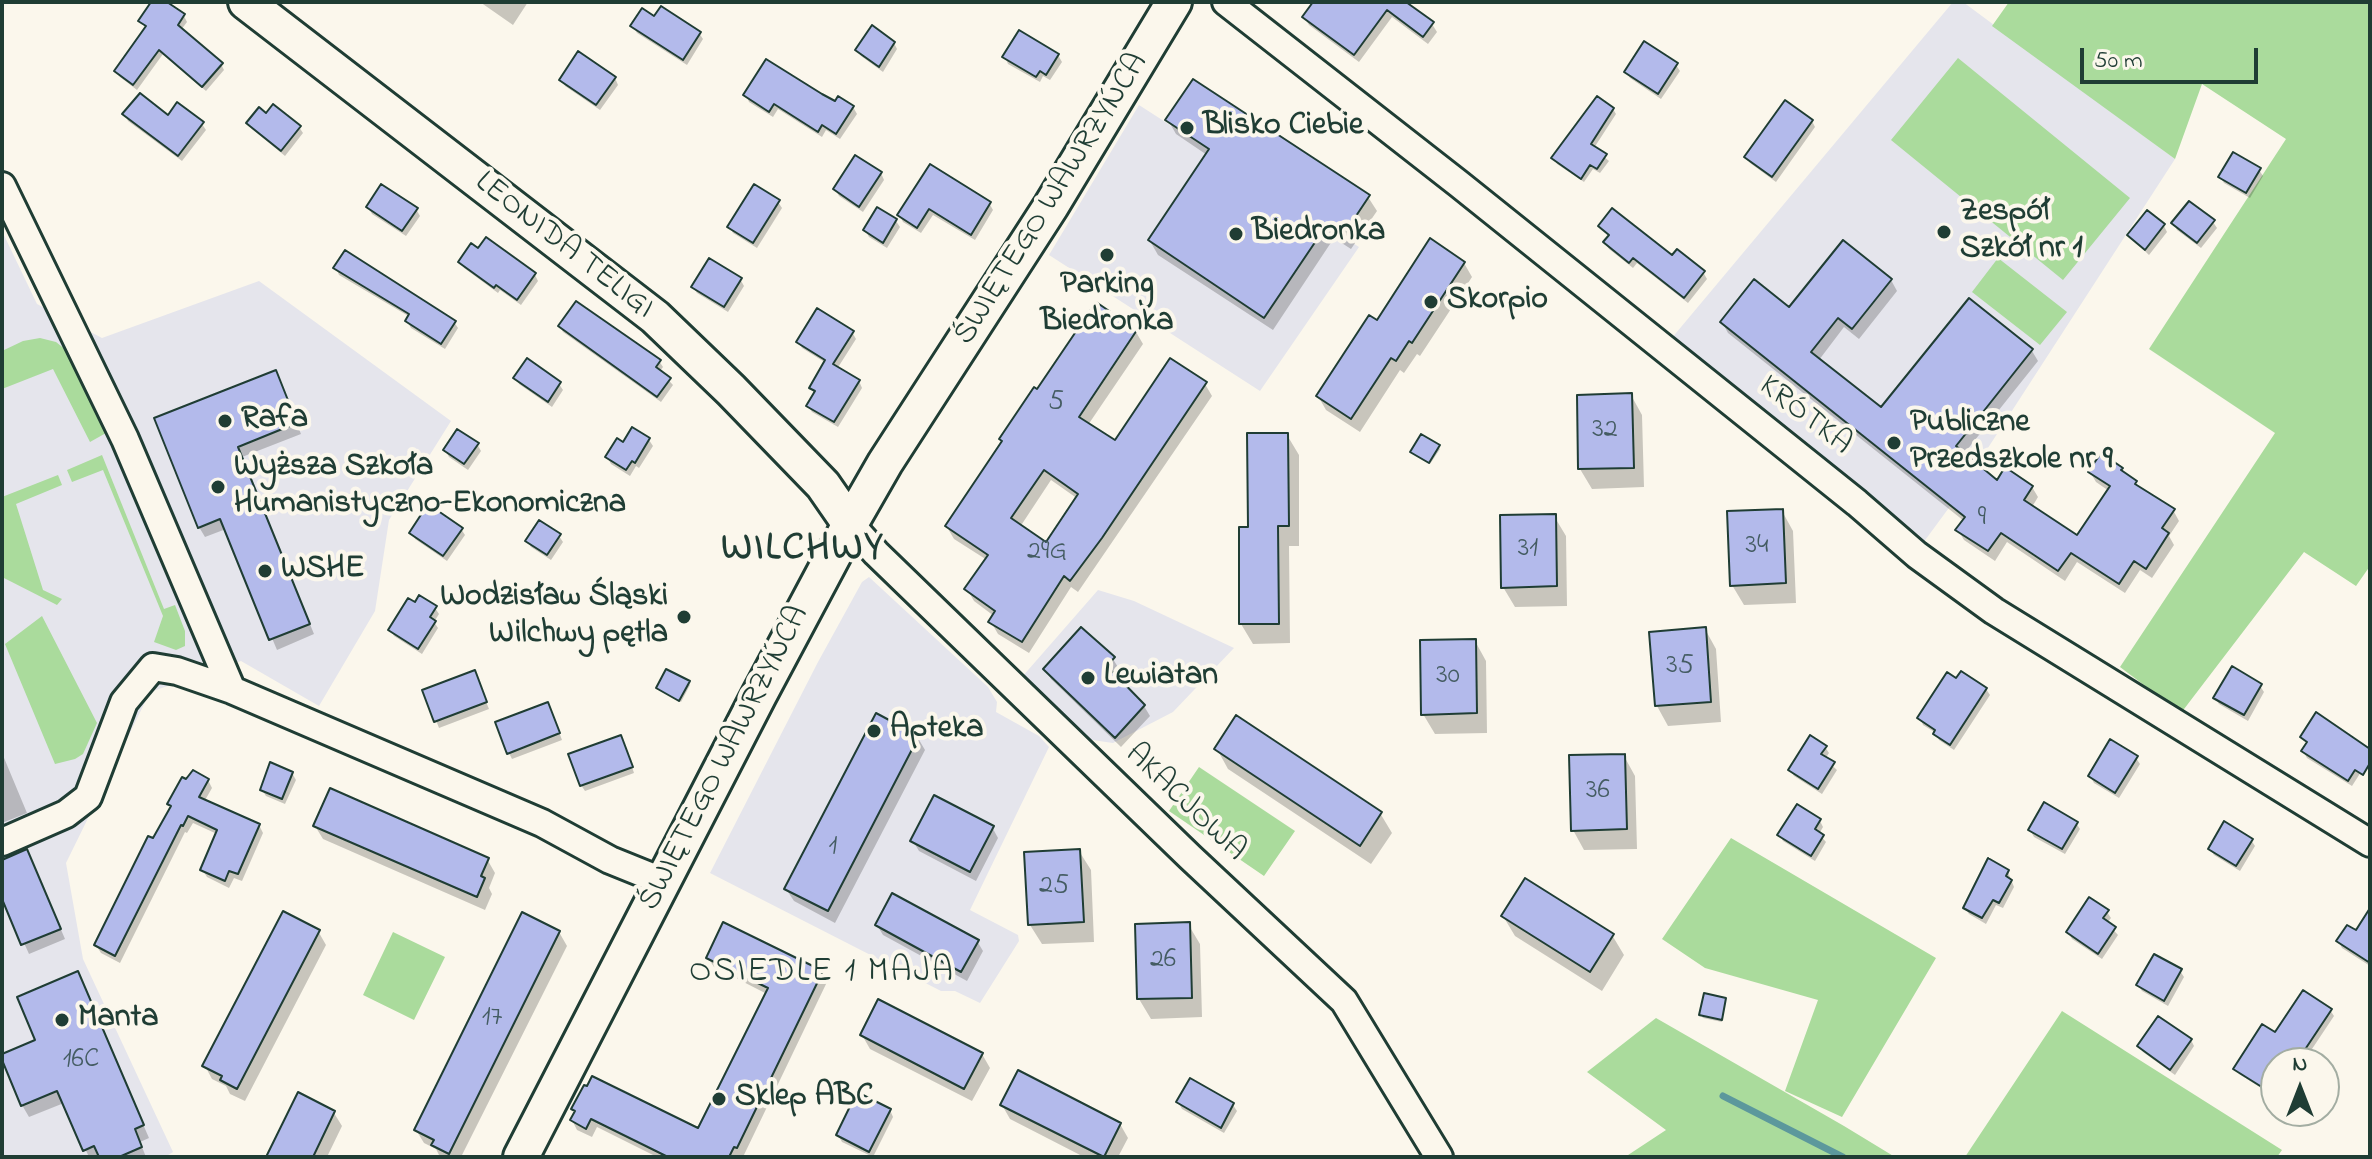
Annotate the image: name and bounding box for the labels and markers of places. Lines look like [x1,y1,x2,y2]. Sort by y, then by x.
place label: Blisko Ciebie [1203,109,1363,147]
marker: Blisko Ciebie [1178,119,1196,137]
place label: Zespół Szkół nr 1 [1960,195,2083,270]
place label: Biedronka [1252,215,1385,253]
marker: Zespół Szkół nr 1 [1935,223,1953,241]
marker: Biedronka [1227,225,1245,243]
marker: Parking Biedronka [1098,246,1116,264]
place label: Parking Biedronka [1040,268,1174,343]
place label: Skorpio [1447,283,1548,321]
marker: Skorpio [1422,293,1440,311]
place label: Rafa [241,402,308,440]
place label: Publiczne Przedszkole nr 9 [1910,406,2113,481]
marker: Rafa [216,412,234,430]
marker: Publiczne Przedszkole nr 9 [1885,434,1903,452]
place label: Wyższa Szkoła Humanistyczno-Ekonomiczna [234,450,626,525]
marker: Wyższa Szkoła Humanistyczno-Ekonomiczna [209,478,227,496]
place label: WSHE [281,552,364,590]
marker: WSHE [256,562,274,580]
place label: Wodzisław Śląski Wilchwy pętla [440,580,668,655]
marker: Wodzisław Śląski Wilchwy pętla [675,608,693,626]
place label: Lewiatan [1104,659,1218,697]
marker: Lewiatan [1079,669,1097,687]
place label: Apteka [890,712,984,750]
marker: Apteka [865,722,883,740]
place label: Manta [78,1001,159,1039]
marker: Manta [53,1011,71,1029]
place label: Sklep ABC [735,1080,873,1118]
marker: Sklep ABC [710,1090,728,1108]

